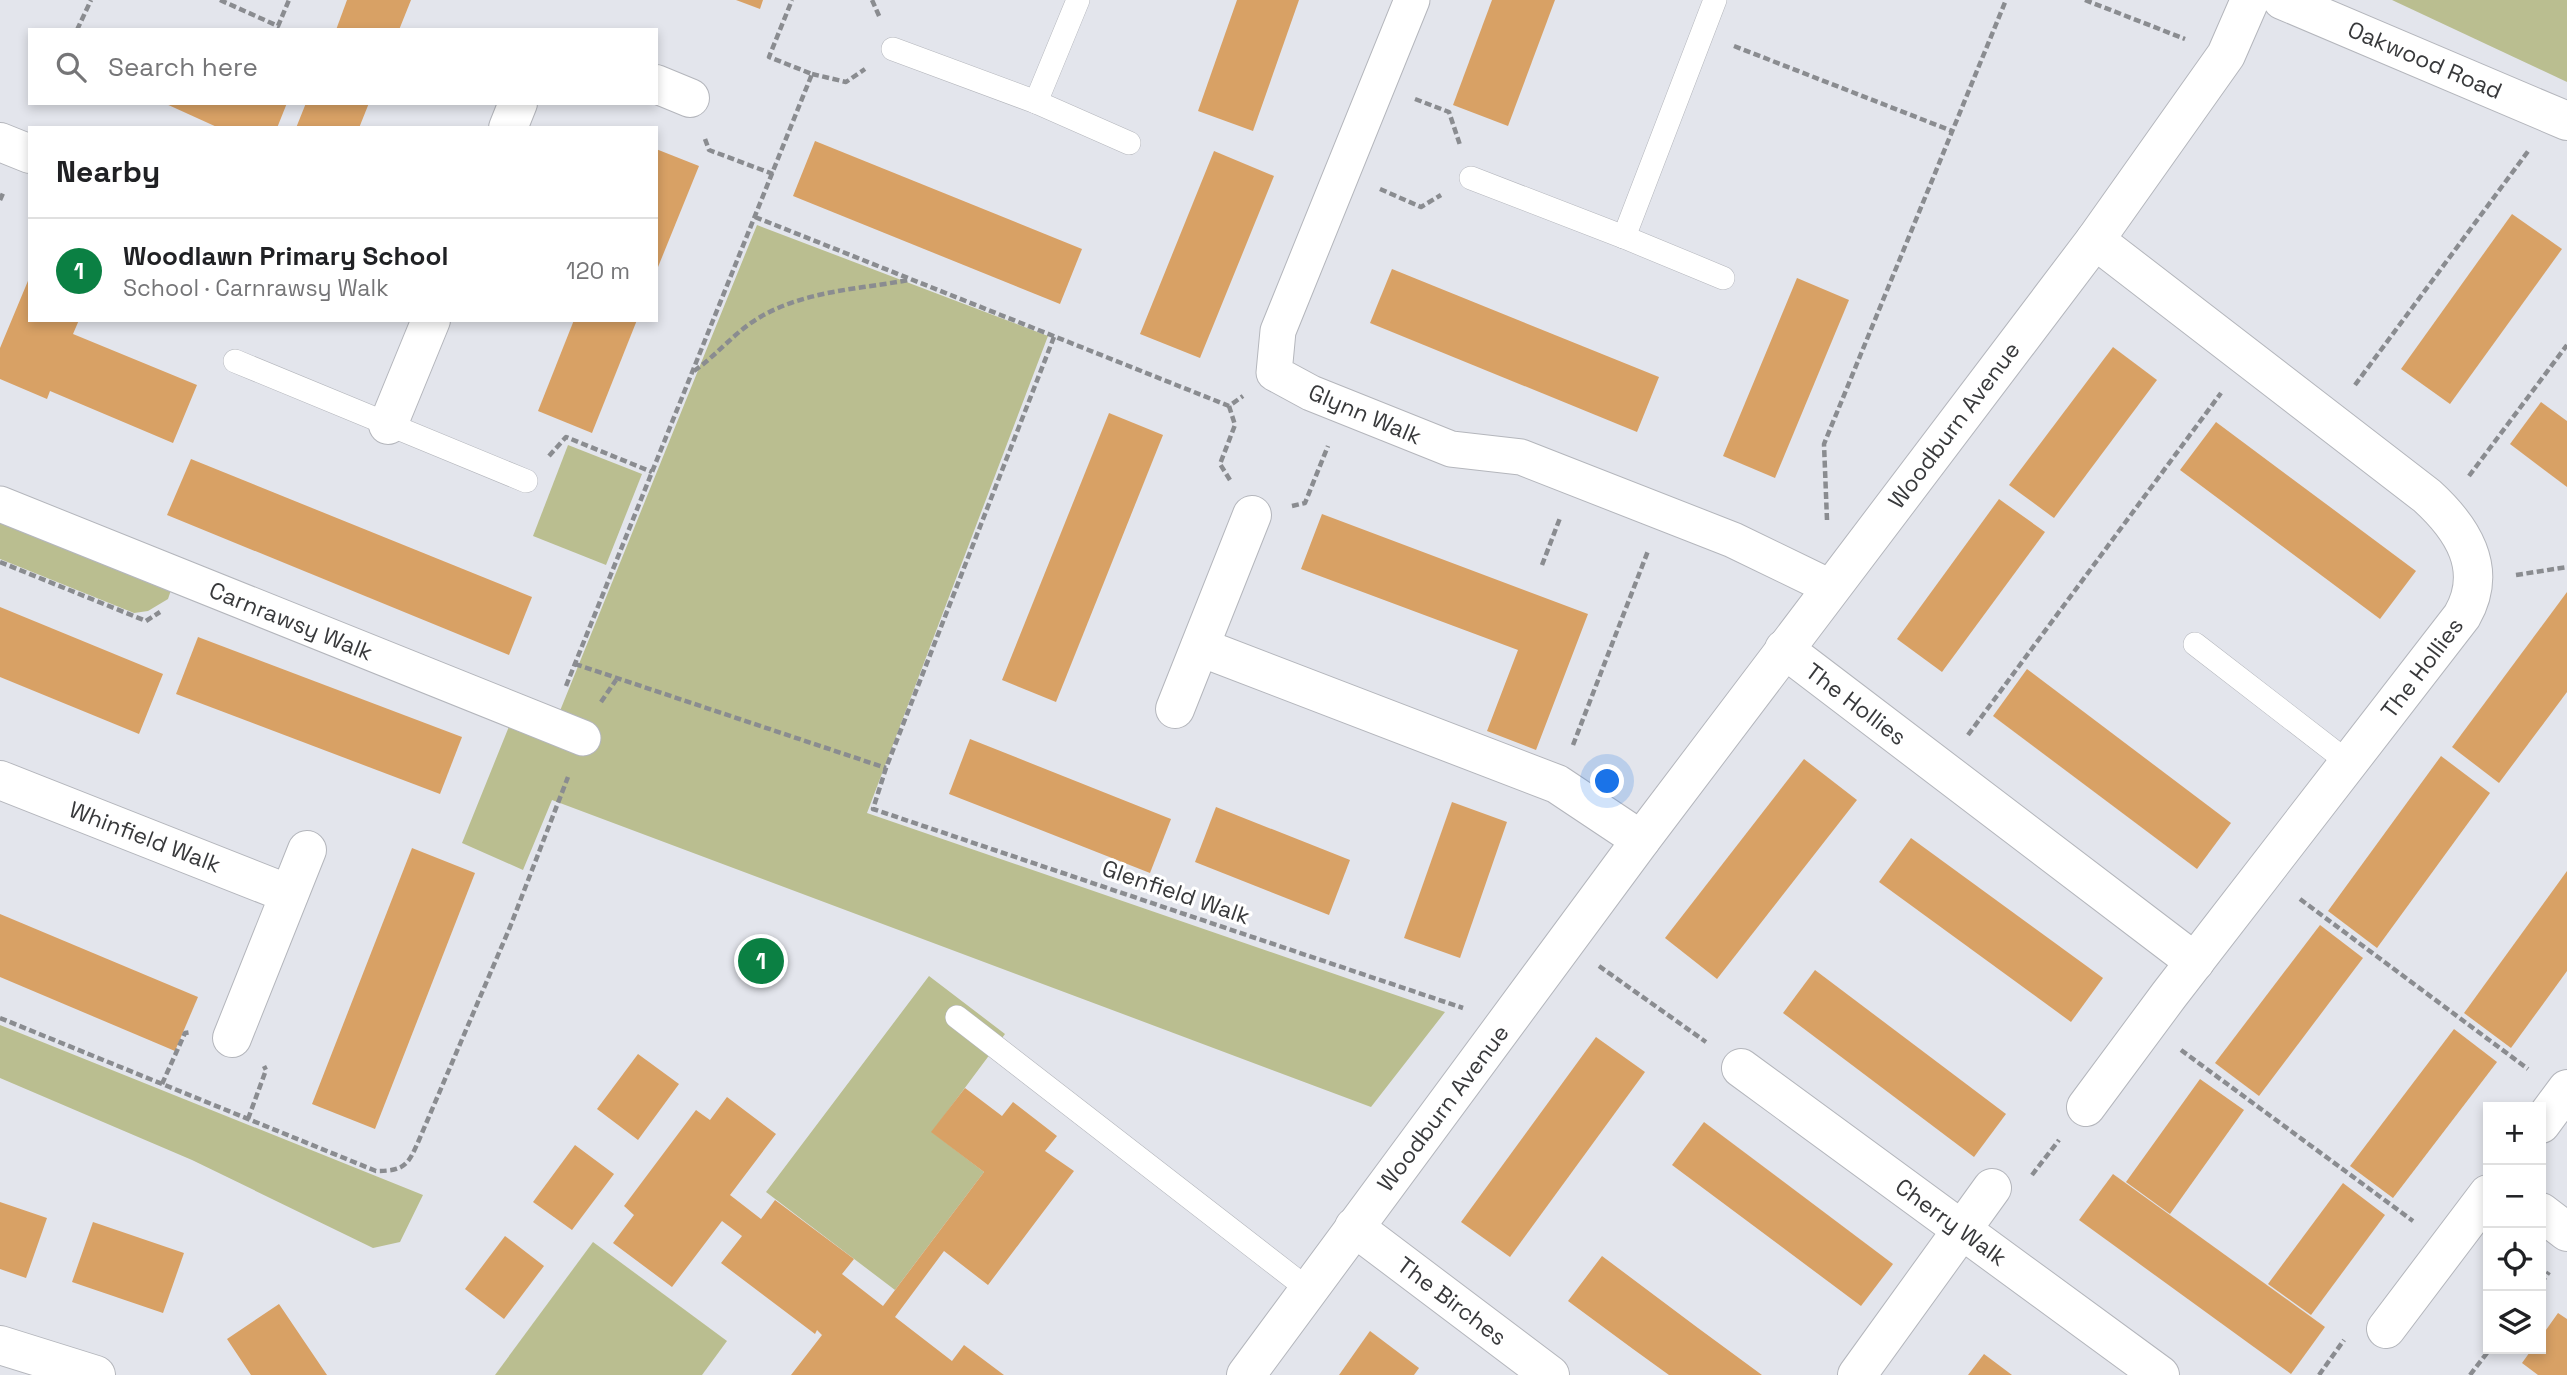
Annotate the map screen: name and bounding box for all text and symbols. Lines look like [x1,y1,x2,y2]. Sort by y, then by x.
street label: Oakwood Road [2343,14,2507,106]
search box [28,28,658,105]
icon: search [52,48,90,86]
text: Search here [108,50,258,84]
text: Nearby [56,152,160,191]
text: Woodlawn Primary School [123,239,448,273]
text: 1 [74,256,84,286]
text: 120 m [566,256,630,286]
text: School · Carnrawsy Walk [123,273,389,303]
street label: Woodburn Avenue [1881,335,2027,515]
street label: Glynn Walk [1304,377,1426,451]
street label: Carnrawsy Walk [205,575,377,667]
street label: The Hollies [2374,611,2470,725]
street label: The Hollies [1799,656,1913,752]
your location [1590,764,1624,798]
street label: Whinfield Walk [65,794,225,880]
street label: Glenfield Walk [1098,853,1254,931]
pin: 1 [738,935,784,987]
street label: Woodburn Avenue [1370,1018,1516,1198]
map controls [2483,1102,2546,1354]
button: + [2483,1102,2546,1165]
button: − [2483,1165,2546,1228]
street label: Cherry Walk [1889,1171,2013,1273]
button: locate [2483,1228,2546,1291]
street label: The Birches [1391,1250,1513,1352]
button: layers [2483,1291,2546,1354]

